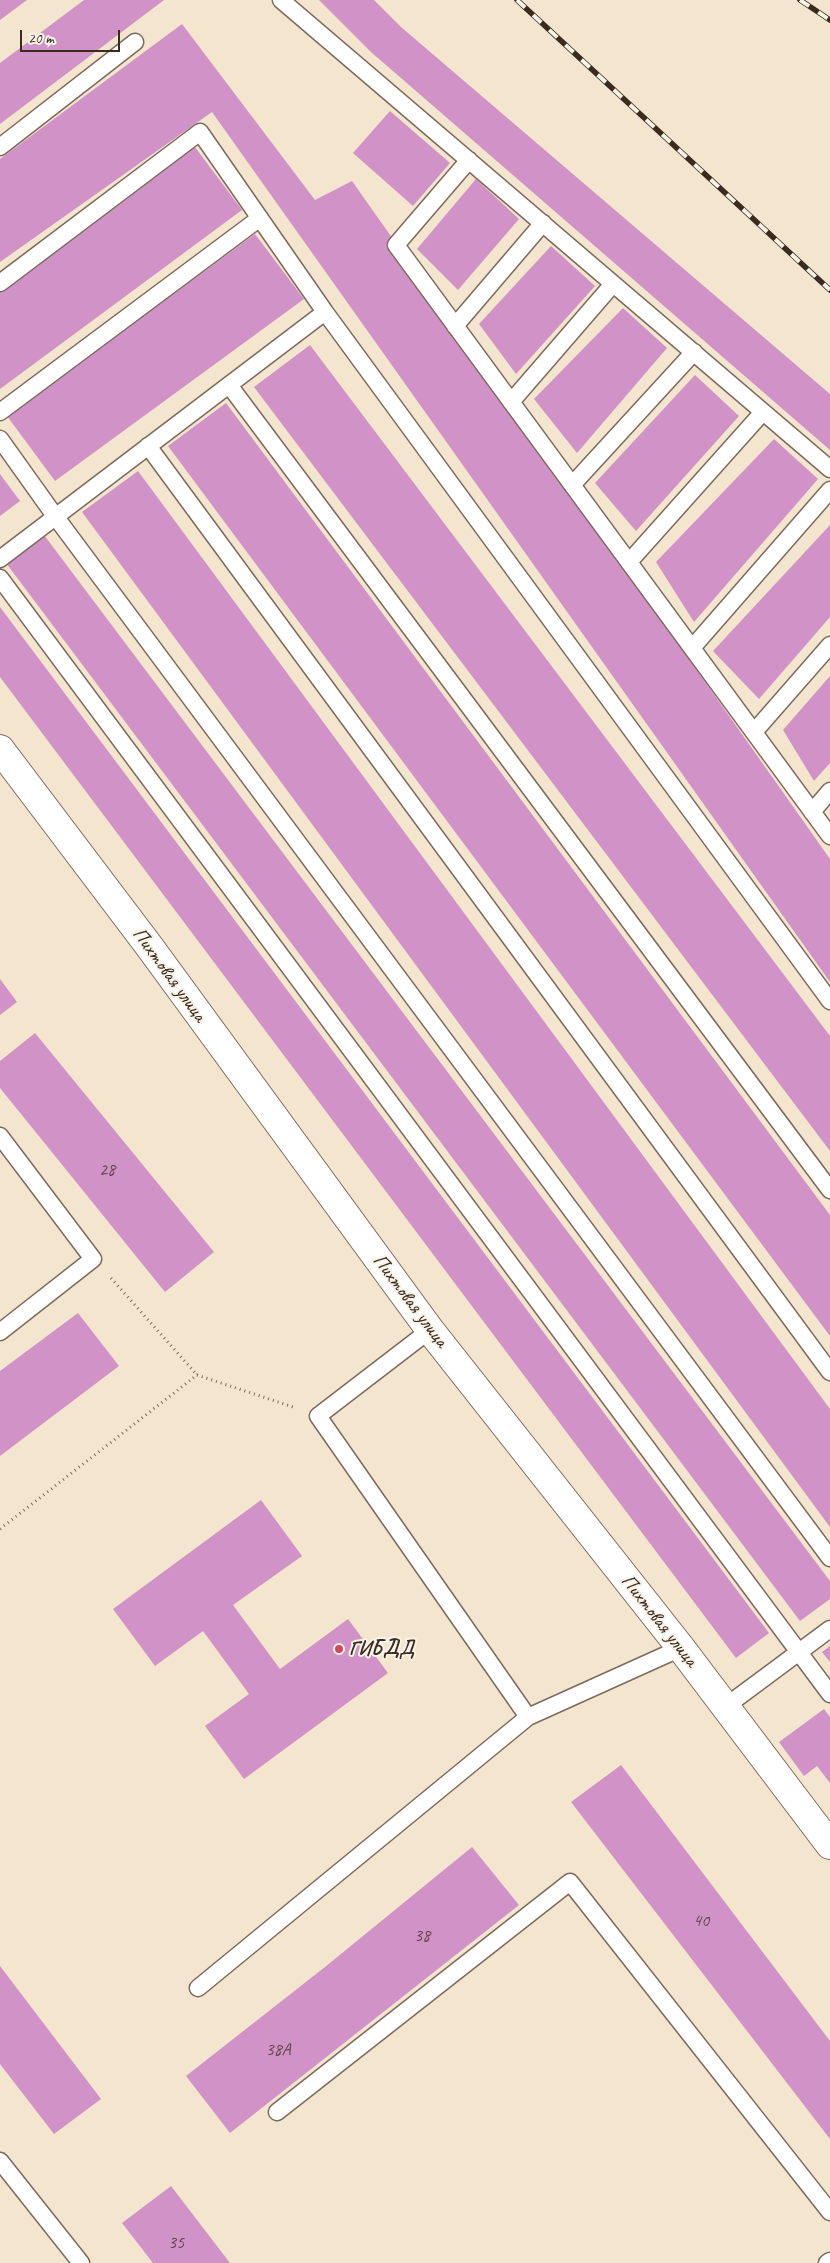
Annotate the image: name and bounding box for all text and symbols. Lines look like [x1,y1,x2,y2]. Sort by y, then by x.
scale bar [22,20,122,52]
text: 20 m [28,29,54,48]
street label: Пихтовая улица [127,923,211,1027]
house number: 28 [99,1159,115,1181]
street label: Пихтовая улица [367,1250,453,1352]
street label: Пихтовая улица [615,1570,703,1672]
place label: ГИБДД [349,1637,414,1661]
marker: ГИБДД [333,1643,345,1655]
house number: 40 [693,1910,709,1932]
house number: 38 [414,1925,430,1947]
house number: 38А [265,2039,291,2061]
house number: 35 [168,2232,184,2254]

